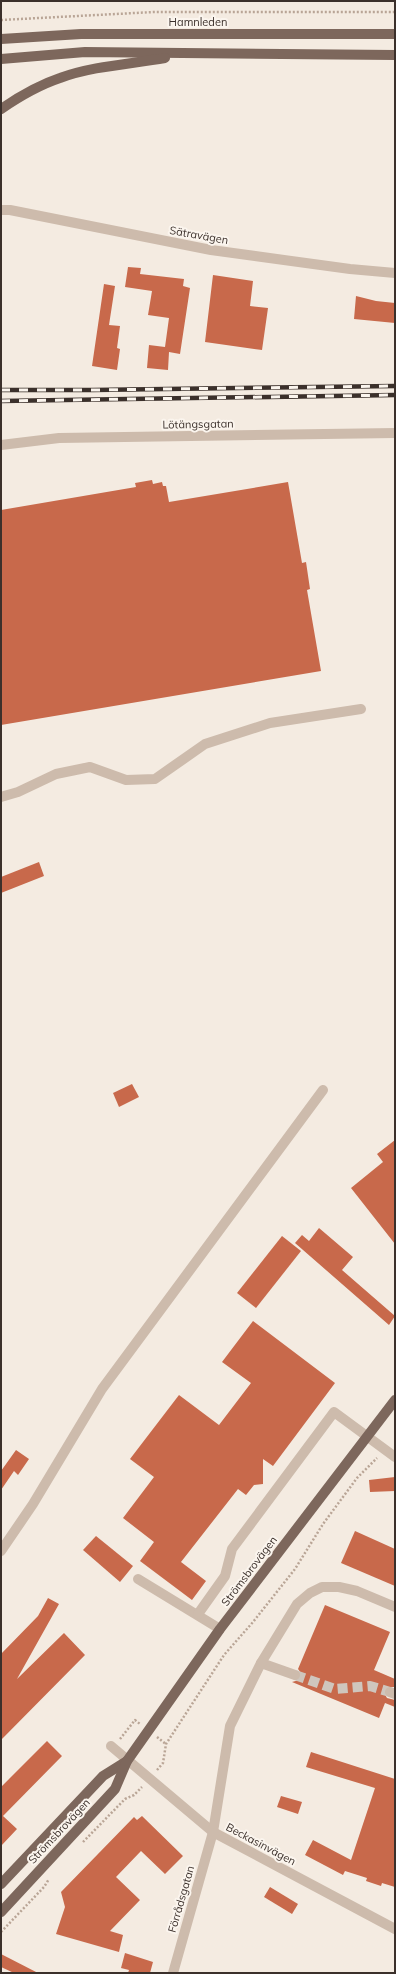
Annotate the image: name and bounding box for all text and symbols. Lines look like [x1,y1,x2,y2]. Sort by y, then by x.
street label: Hamnleden [169,15,227,29]
street label: Sätravägen [169,223,229,247]
street label: Lötängsgatan [162,416,234,432]
street label: Strömsbrovägen [218,1533,280,1609]
street label: Strömsbrovägen [25,1795,93,1867]
street label: Beckasinvägen [224,1820,298,1868]
street label: Förrådsgatan [165,1864,197,1934]

